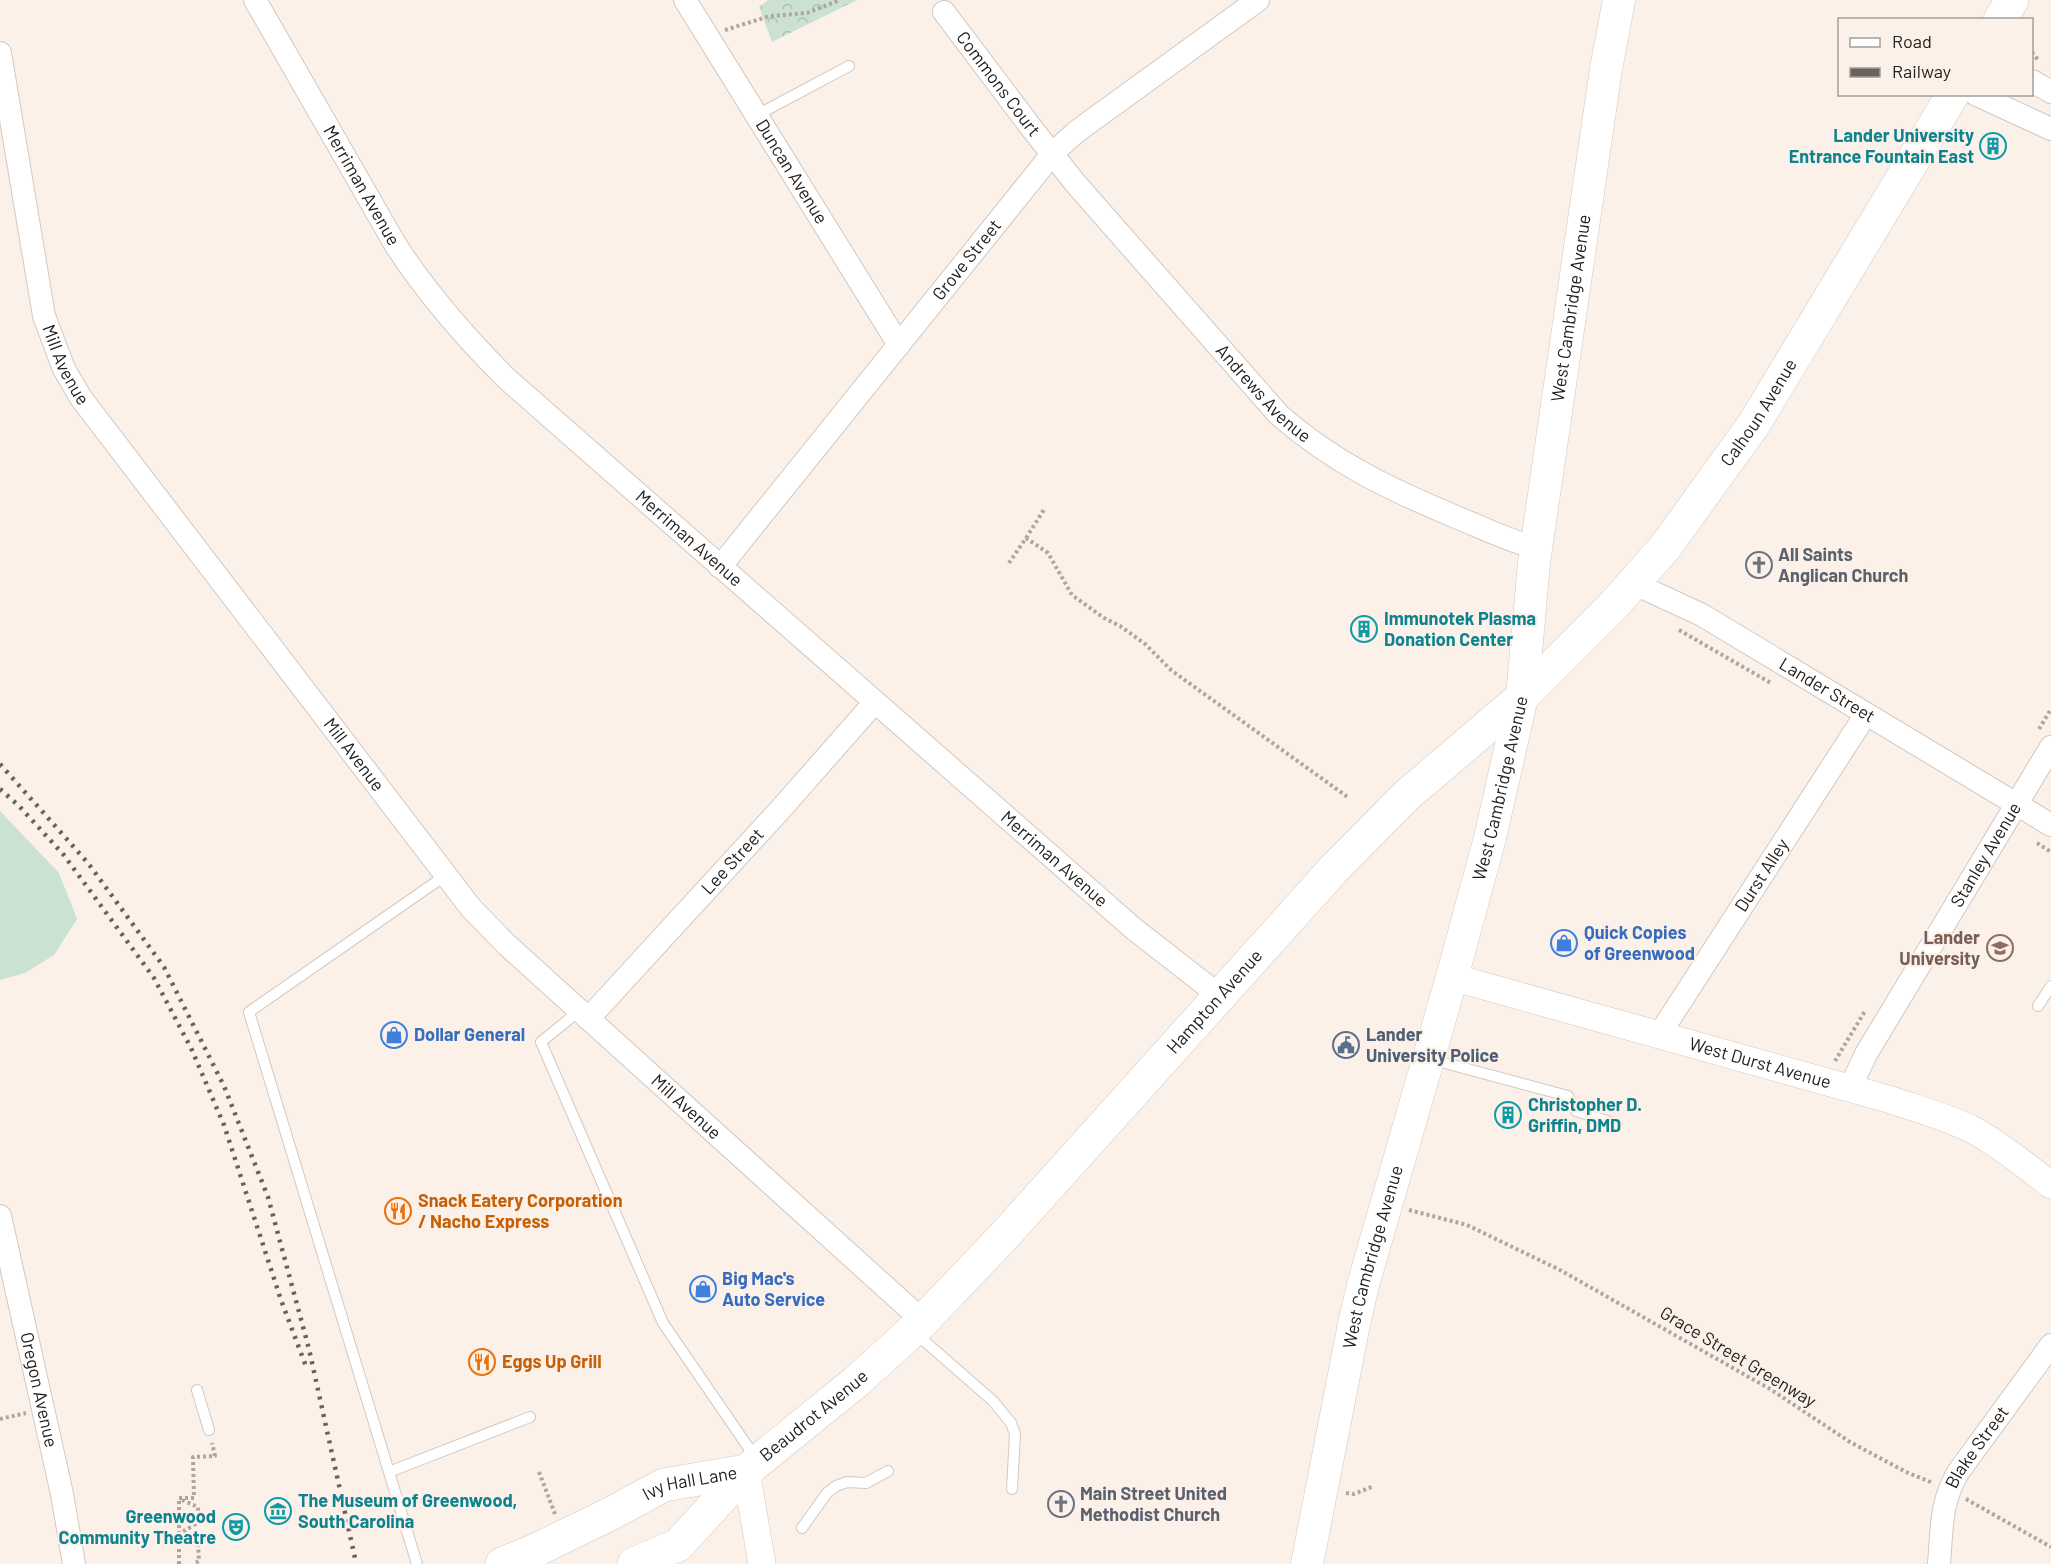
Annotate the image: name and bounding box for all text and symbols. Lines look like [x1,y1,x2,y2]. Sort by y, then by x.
legend [1838,18,2033,96]
street label: Commons Court [952,26,1046,140]
text: Road [1892,30,1932,52]
text: Railway [1892,60,1951,82]
street label: Duncan Avenue [752,115,833,228]
street label: Merriman Avenue [319,121,405,249]
place label: Lander University Entrance Fountain East [1789,124,1974,167]
building icon: Lander University Entrance Fountain East [1978,131,2008,161]
street label: West Cambridge Avenue [1546,213,1595,403]
street label: Grove Street [927,214,1005,304]
street label: Mill Avenue [38,321,94,409]
street label: Andrews Avenue [1212,339,1316,447]
street label: Calhoun Avenue [1715,354,1801,470]
street label: Merriman Avenue [632,485,747,591]
place label: All Saints Anglican Church [1778,543,1908,586]
church icon: All Saints Anglican Church [1744,550,1774,580]
place label: Immunotek Plasma Donation Center [1384,607,1536,650]
building icon: Immunotek Plasma Donation Center [1349,614,1379,644]
street label: Lander Street [1776,652,1879,727]
street label: West Cambridge Avenue [1467,694,1532,883]
street label: Mill Avenue [320,713,390,795]
street label: Stanley Avenue [1945,798,2025,911]
street label: Merriman Avenue [997,806,1113,911]
street label: Lee Street [696,823,768,898]
street label: Durst Alley [1729,834,1793,916]
place label: Quick Copies of Greenwood [1584,921,1695,964]
place label: Lander University [1899,926,1980,969]
shop icon: Quick Copies of Greenwood [1549,928,1579,958]
school or university icon: Lander University [1985,933,2015,963]
street label: Hampton Avenue [1161,944,1266,1058]
shop icon: Dollar General [379,1020,409,1050]
place label: Dollar General [414,1023,525,1045]
place label: Lander University Police [1366,1023,1499,1066]
public building icon: Lander University Police [1331,1030,1361,1060]
street label: West Durst Avenue [1687,1032,1834,1093]
street label: Mill Avenue [647,1069,726,1143]
place label: Christopher D. Griffin, DMD [1528,1093,1642,1136]
building icon: Christopher D. Griffin, DMD [1493,1100,1523,1130]
street label: West Cambridge Avenue [1337,1163,1407,1351]
place label: Snack Eatery Corporation / Nacho Express [418,1189,622,1232]
restaurant icon: Snack Eatery Corporation / Nacho Express [383,1196,413,1226]
place label: Big Mac's Auto Service [722,1267,825,1310]
shop icon: Big Mac's Auto Service [688,1274,718,1304]
street label: Grace Street Greenway [1656,1301,1821,1412]
street label: Oregon Avenue [16,1330,63,1449]
restaurant icon: Eggs Up Grill [467,1347,497,1377]
place label: Eggs Up Grill [502,1350,602,1372]
street label: Beaudrot Avenue [755,1365,872,1466]
street label: Blake Street [1940,1401,2013,1491]
street label: Ivy Hall Lane [638,1461,739,1505]
place label: Main Street United Methodist Church [1080,1482,1227,1525]
place label: The Museum of Greenwood, South Carolina [298,1489,517,1532]
church icon: Main Street United Methodist Church [1046,1489,1076,1519]
museum icon: The Museum of Greenwood, South Carolina [263,1496,293,1526]
place label: Greenwood Community Theatre [59,1505,216,1548]
theatre icon: Greenwood Community Theatre [221,1512,251,1542]

